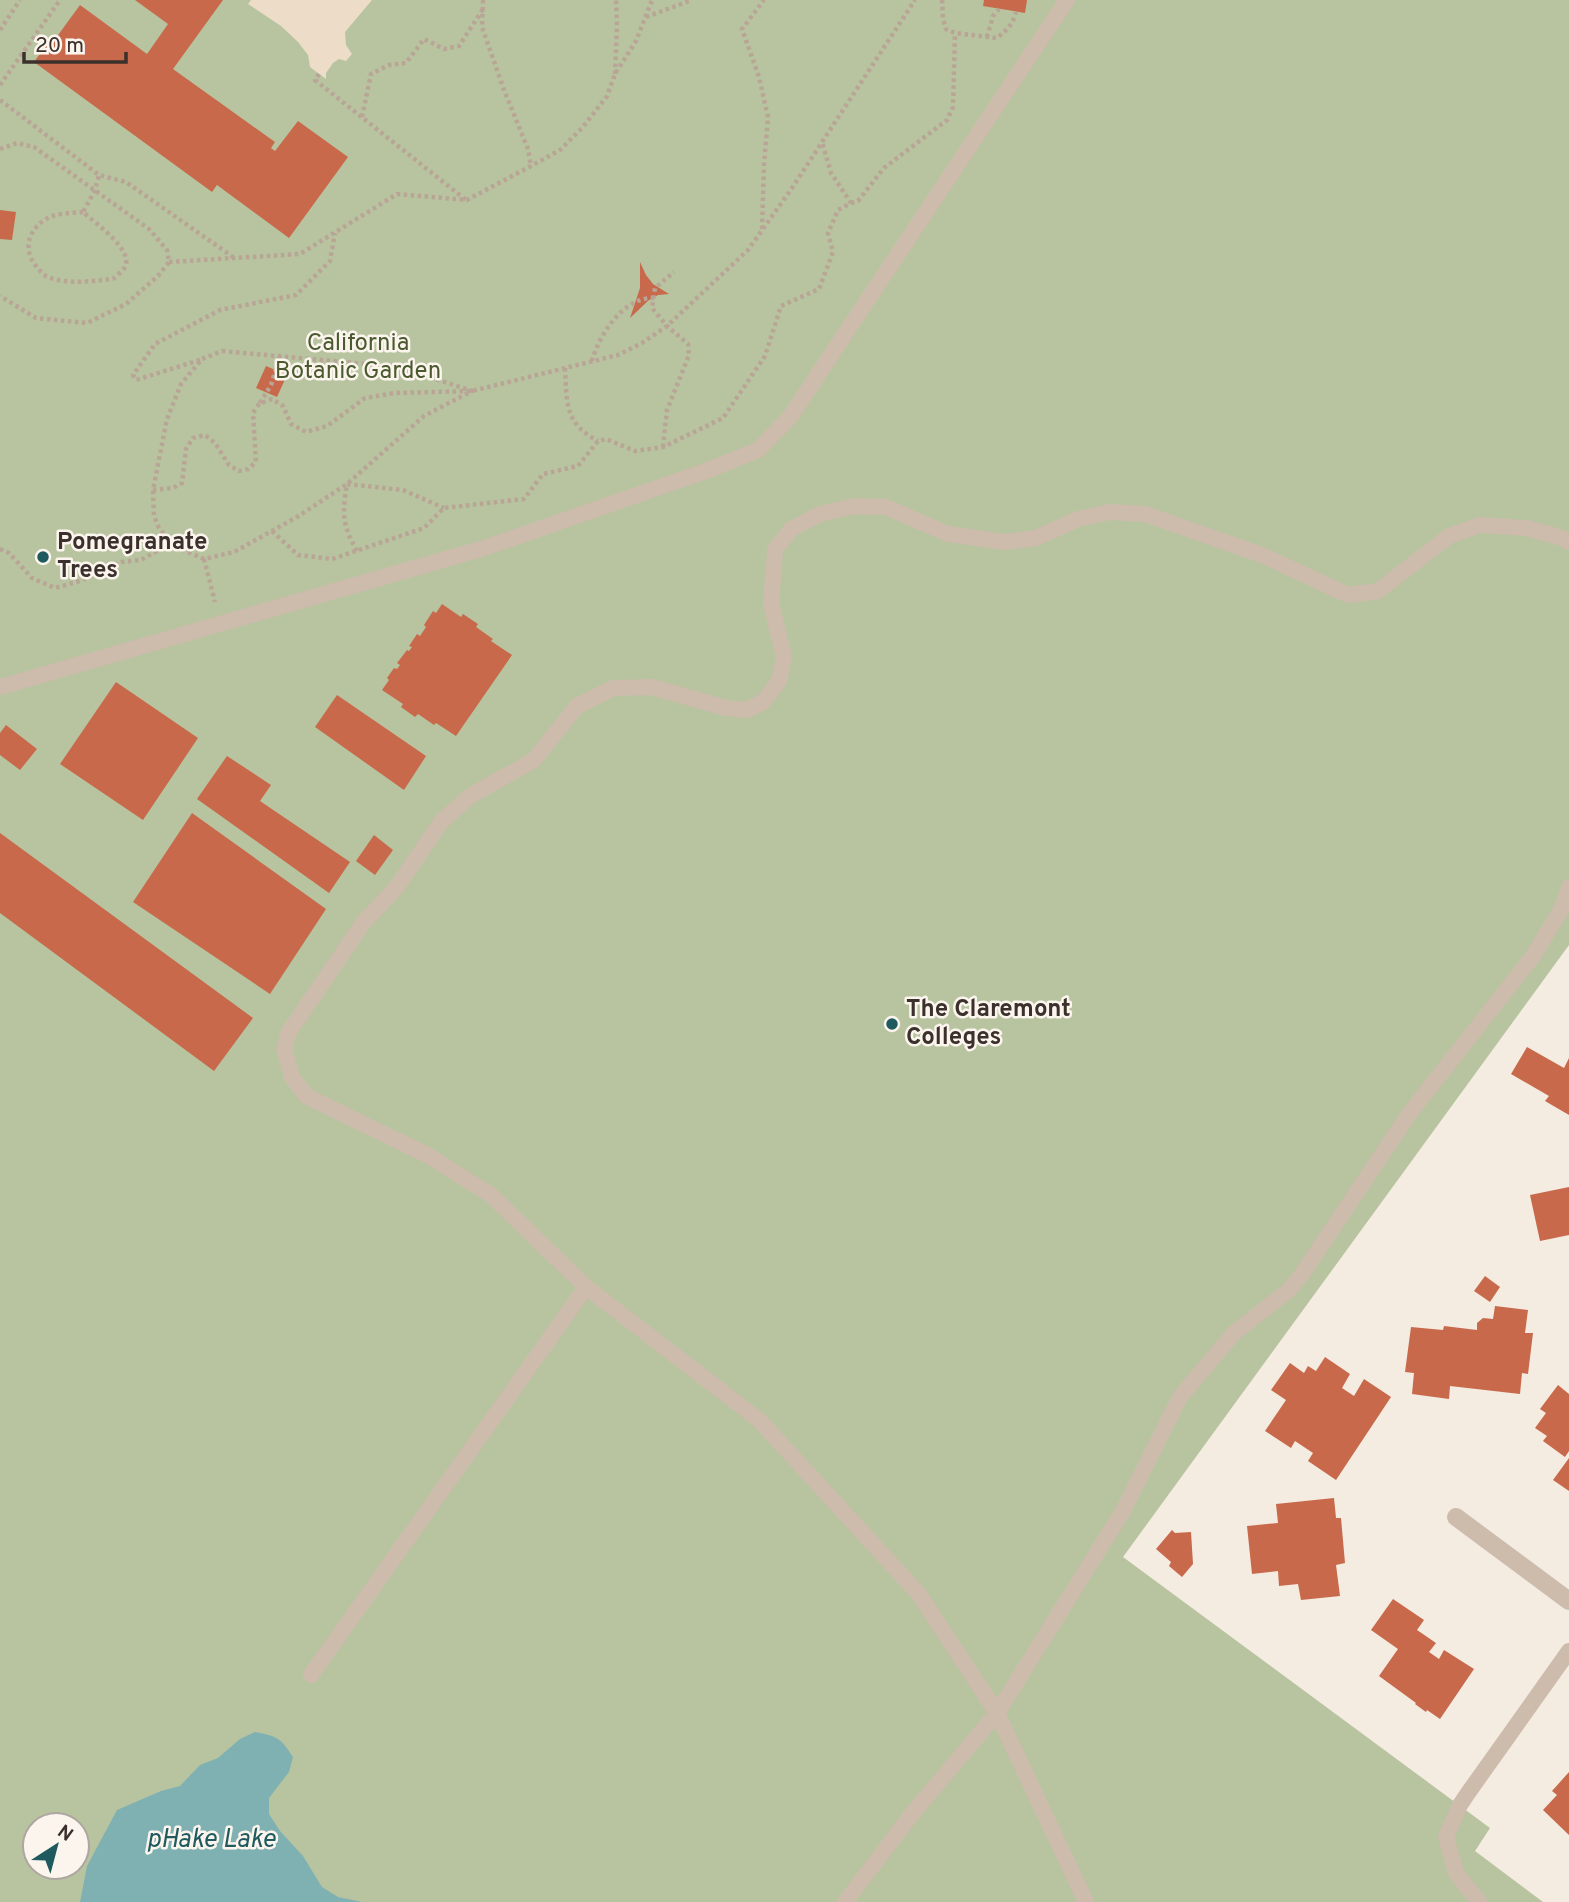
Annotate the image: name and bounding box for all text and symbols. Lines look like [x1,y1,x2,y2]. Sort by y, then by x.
scale bar [24,21,126,65]
text: 20 m [35,33,84,60]
park label: California Botanic Garden [275,329,441,387]
place label: Pomegranate Trees [57,528,207,586]
marker: Pomegranate Trees [35,549,51,565]
place label: The Claremont Colleges [906,995,1071,1053]
marker: The Claremont Colleges [884,1016,900,1032]
north arrow [21,1811,91,1881]
text: N [52,1820,77,1848]
water label: pHake Lake [147,1824,276,1857]

